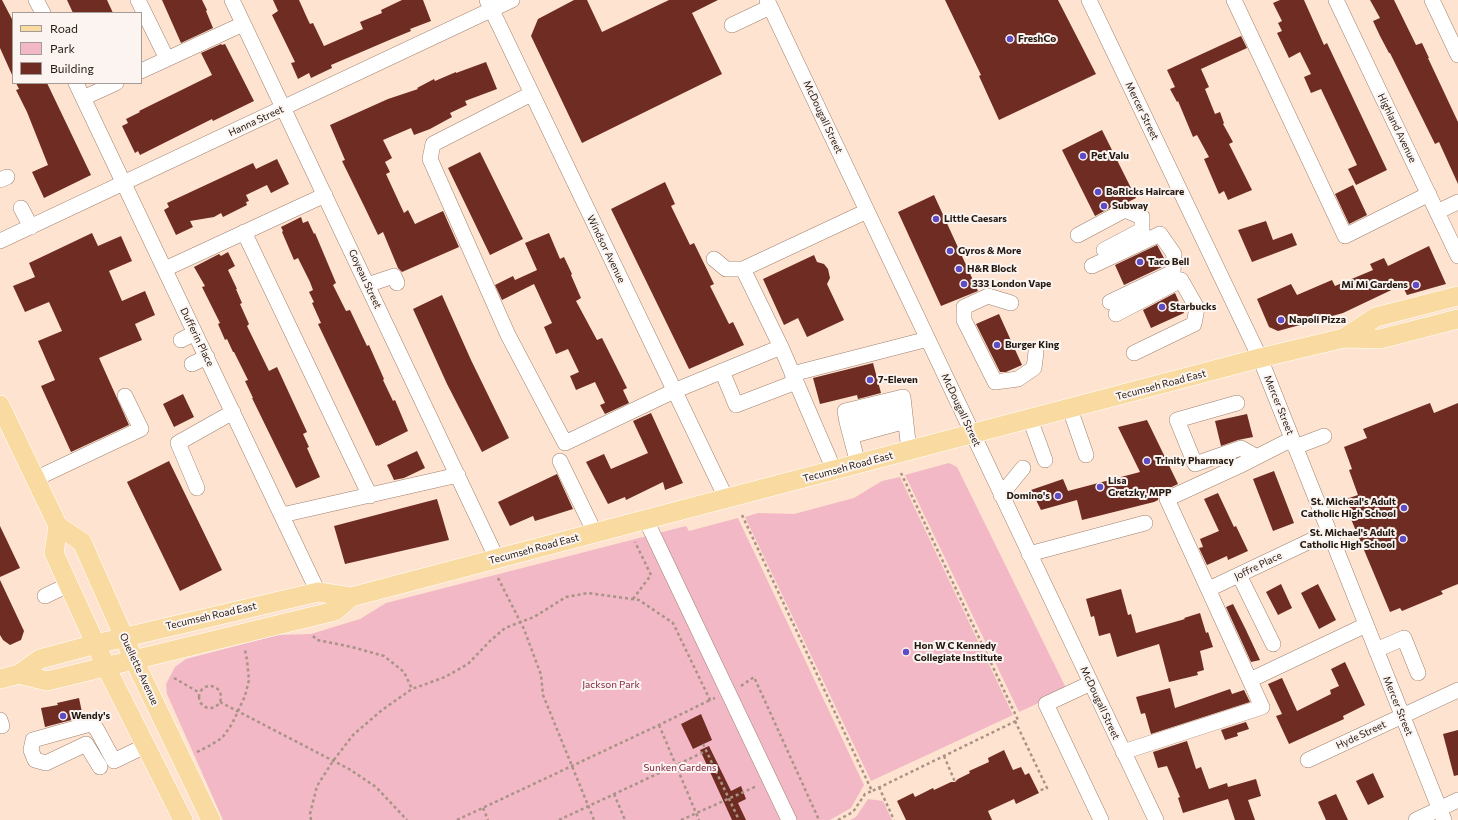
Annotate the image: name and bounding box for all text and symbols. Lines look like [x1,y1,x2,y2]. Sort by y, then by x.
legend [12,12,142,84]
text: Road [50,21,78,35]
place label: FreshCo [1018,33,1056,45]
marker: FreshCo [1005,34,1015,44]
text: Park [50,41,75,55]
text: Building [50,61,94,75]
street label: McDougall Street [801,79,845,155]
street label: Mercer Street [1123,80,1161,142]
street label: Highland Avenue [1375,91,1419,165]
street label: Hanna Street [226,103,286,139]
place label: Pet Valu [1091,150,1129,162]
marker: Pet Valu [1078,151,1088,161]
place label: BoRicks Haircare [1106,186,1184,198]
marker: BoRicks Haircare [1093,187,1103,197]
place label: Subway [1112,200,1148,212]
marker: Subway [1099,201,1109,211]
street label: Windsor Avenue [584,213,628,285]
place label: Little Caesars [944,213,1007,225]
marker: Little Caesars [931,214,941,224]
place label: Gyros & More [958,245,1021,257]
marker: Gyros & More [945,246,955,256]
street label: Goyeau Street [346,247,384,311]
place label: Taco Bell [1148,256,1189,268]
marker: Taco Bell [1135,257,1145,267]
place label: H&R Block [967,263,1017,275]
marker: H&R Block [954,264,964,274]
place label: 333 London Vape [972,278,1051,290]
marker: 333 London Vape [959,279,969,289]
place label: Mi Mi Gardens [1341,279,1408,291]
marker: Mi Mi Gardens [1411,280,1421,290]
place label: Starbucks [1170,301,1216,313]
marker: Starbucks [1157,302,1167,312]
street label: Dufferin Place [178,306,216,368]
place label: Napoli Pizza [1289,314,1346,326]
marker: Napoli Pizza [1276,315,1286,325]
place label: Burger King [1005,339,1059,351]
marker: Burger King [992,340,1002,350]
street label: Tecumseh Road East [1115,367,1207,403]
street label: McDougall Street [939,372,983,448]
place label: 7-Eleven [878,374,918,386]
street label: Mercer Street [1262,374,1296,436]
marker: 7-Eleven [865,375,875,385]
street label: Tecumseh Road East [802,449,894,485]
place label: Trinity Pharmacy [1155,455,1234,467]
marker: Trinity Pharmacy [1142,456,1152,466]
place label: Lisa Gretzky, MPP [1108,475,1172,498]
marker: Lisa Gretzky, MPP [1095,482,1105,492]
place label: Domino's [1007,490,1050,502]
marker: Domino's [1053,491,1063,501]
place label: St. Micheal's Adult Catholic High School [1301,496,1396,520]
marker: St. Micheal's Adult Catholic High School [1399,503,1409,513]
place label: St. Michael's Adult Catholic High School [1300,527,1395,550]
street label: Tecumseh Road East [488,531,580,567]
marker: St. Michael's Adult Catholic High School [1398,534,1408,544]
street label: Joffre Place [1232,549,1284,583]
street label: Tecumseh Road East [164,600,258,632]
street label: Ouellette Avenue [117,631,161,707]
place label: Hon W C Kennedy Collegiate Institute [914,640,1002,664]
marker: Hon W C Kennedy Collegiate Institute [901,647,911,657]
street label: McDougall Street [1078,665,1122,741]
street label: Mercer Street [1381,675,1415,737]
park label: Jackson Park [582,679,640,691]
place label: Wendy's [71,710,110,722]
marker: Wendy's [58,711,68,721]
street label: Hyde Street [1334,718,1388,752]
park label: Sunken Gardens [643,762,717,774]

